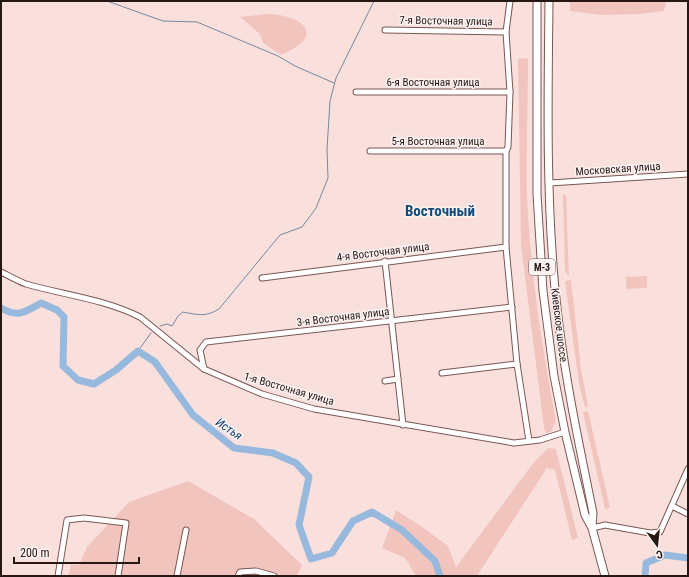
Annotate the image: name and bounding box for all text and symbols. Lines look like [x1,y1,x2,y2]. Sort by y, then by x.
street label: 7-я Восточная улица [399,14,493,28]
street label: 6-я Восточная улица [386,76,480,89]
street label: 5-я Восточная улица [391,135,485,148]
street label: Московская улица [575,160,661,178]
district label: Восточный [405,202,475,220]
street label: 4-я Восточная улица [336,240,430,264]
road number: М-3 [529,259,555,275]
street label: Киевское шоссе [548,287,570,363]
street label: 3-я Восточная улица [296,305,390,329]
street label: 1-я Восточная улица [242,370,336,408]
water label: Истья [213,415,245,443]
north arrow [637,525,677,565]
scale bar [14,539,139,565]
text: 200 m [20,546,50,560]
text: С [655,547,664,561]

